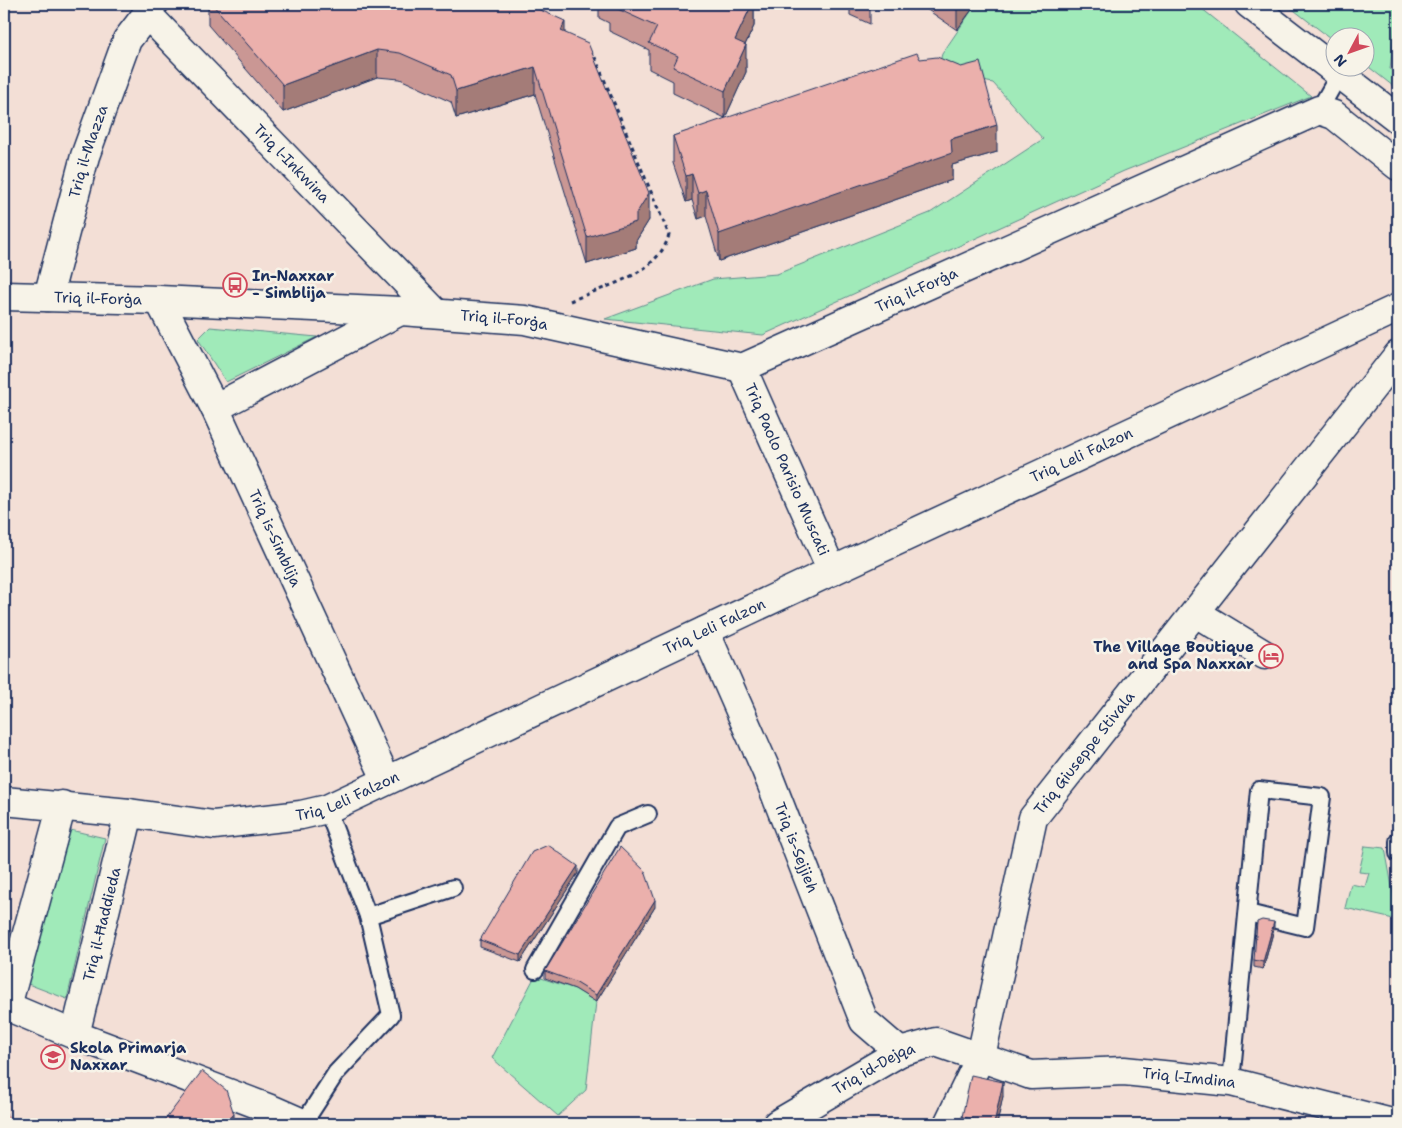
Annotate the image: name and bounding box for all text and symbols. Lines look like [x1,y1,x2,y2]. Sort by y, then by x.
north arrow [1324,28,1374,78]
text: N [1330,50,1351,71]
street label: Triq il-Mazza [64,102,113,200]
street label: Triq l-Inkwina [249,120,335,208]
street label: Triq il-Forġa [872,263,961,317]
place label: In-Naxxar - Simblija [252,266,334,303]
bus stop icon: In-Naxxar - Simblija [222,272,248,298]
street label: Triq il-Forġa [54,287,143,310]
street label: Triq il-Forġa [460,305,551,335]
street label: Triq Paolo Parisio Muscati [740,380,834,559]
street label: Triq Leli Falzon [1027,423,1136,487]
street label: Triq is-Simblija [244,486,306,591]
street label: Triq Leli Falzon [660,594,769,659]
place label: The Village Boutique and Spa Naxxar [1093,637,1254,674]
hotel icon: The Village Boutique and Spa Naxxar [1258,643,1284,669]
street label: Triq Giuseppe Stivala [1029,687,1140,819]
street label: Triq Leli Falzon [295,766,402,826]
street label: Triq is-Sejjieh [770,799,823,896]
street label: Triq il-Ħaddieda [78,864,126,983]
place label: Skola Primarja Naxxar [70,1038,187,1075]
street label: Triq id-Dejqa [829,1038,918,1099]
school or university icon: Skola Primarja Naxxar [40,1044,66,1070]
street label: Triq l-Imdina [1141,1063,1239,1093]

